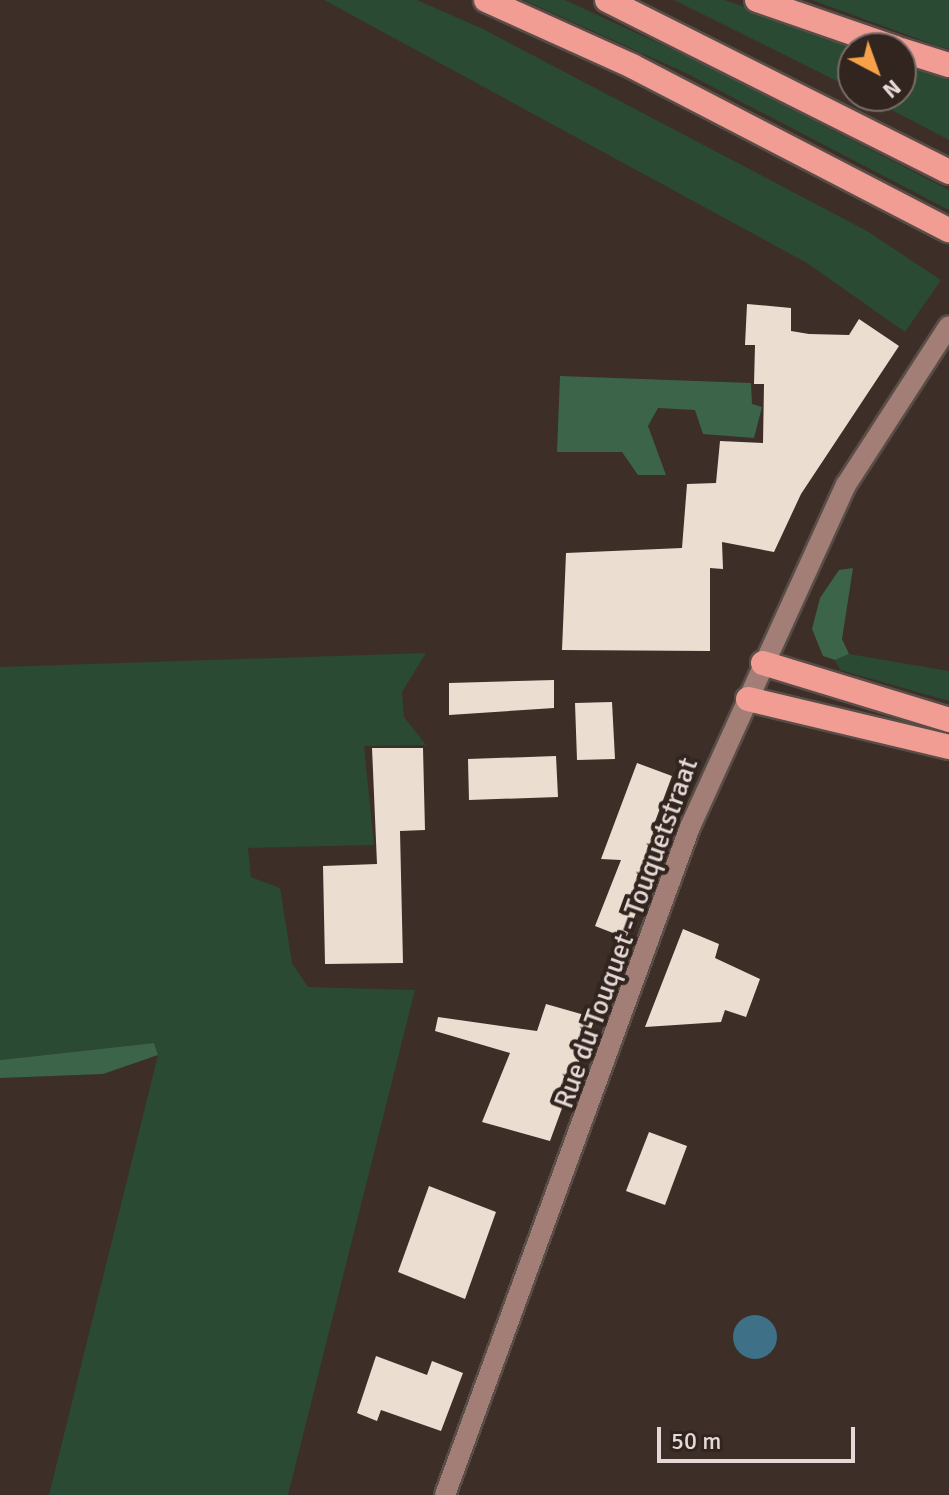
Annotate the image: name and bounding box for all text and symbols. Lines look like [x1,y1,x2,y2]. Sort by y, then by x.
north arrow [837,32,917,112]
text: N [877,74,906,104]
street label: Rue du Touquet - Touquetstraat [547,753,705,1113]
scale bar [661,1411,859,1461]
text: 50 m [671,1426,721,1456]

